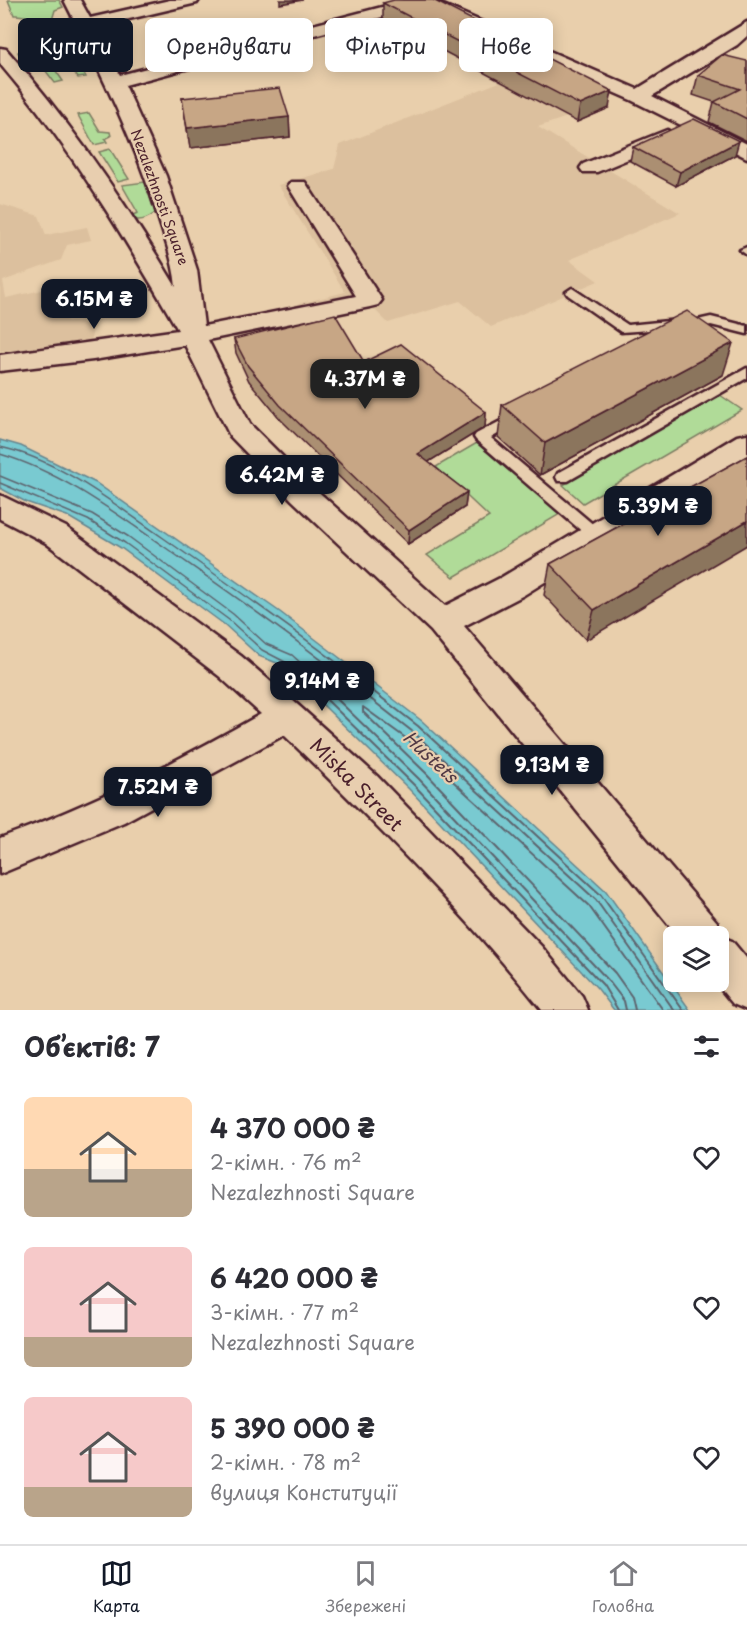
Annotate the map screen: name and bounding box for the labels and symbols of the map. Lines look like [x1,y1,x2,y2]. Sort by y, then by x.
street label: Nezalezhnosti Square [126,126,194,268]
pin: 6.15M ₴ [39,279,149,330]
pin: 4.37M ₴ [310,359,420,410]
pin: 6.42M ₴ [227,455,337,506]
pin: 5.39M ₴ [603,486,713,537]
pin: 9.14M ₴ [267,661,377,712]
water label: Hustets [398,724,465,789]
street label: Miska Street [303,730,411,838]
pin: 9.13M ₴ [497,745,607,796]
pin: 7.52M ₴ [103,767,213,818]

